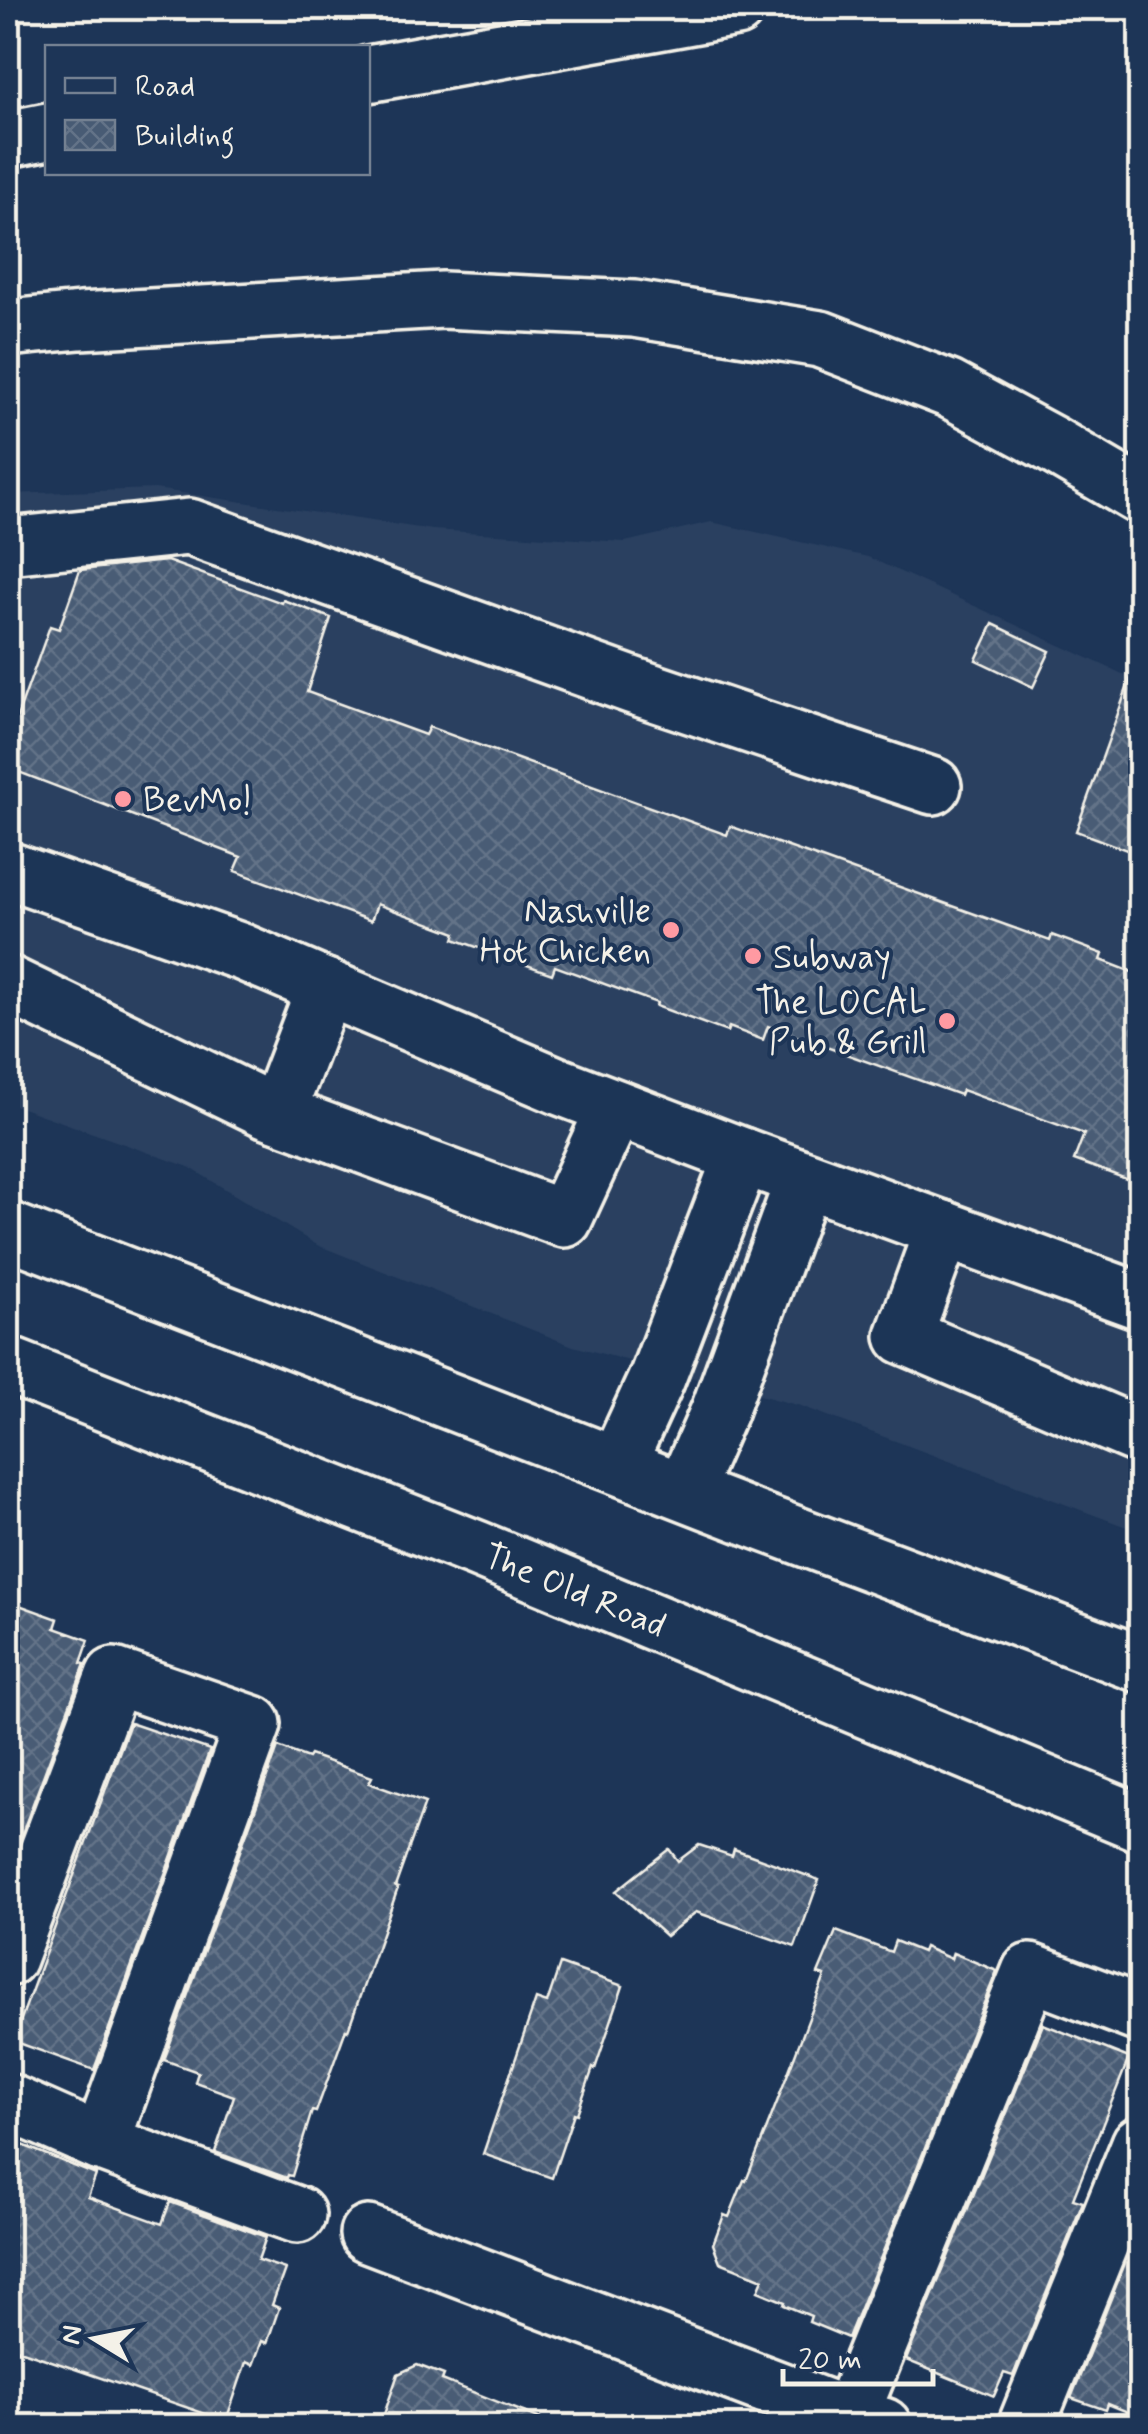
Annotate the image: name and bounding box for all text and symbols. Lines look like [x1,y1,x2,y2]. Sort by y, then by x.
legend [45,45,370,175]
text: Road [135,67,195,106]
text: Building [135,117,234,159]
place label: BevMo! [143,778,252,824]
marker: BevMo! [112,788,134,810]
place label: Nashville Hot Chicken [479,889,651,975]
marker: Nashville Hot Chicken [660,919,682,941]
place label: Subway [773,935,891,981]
marker: Subway [742,945,764,967]
place label: The LOCAL Pub & Grill [755,980,927,1066]
marker: The LOCAL Pub & Grill [936,1010,958,1032]
street label: The Old Road [476,1533,673,1650]
north arrow [45,2289,145,2389]
text: N [53,2323,93,2347]
scale bar [783,2324,933,2386]
text: 20 m [798,2341,862,2380]

